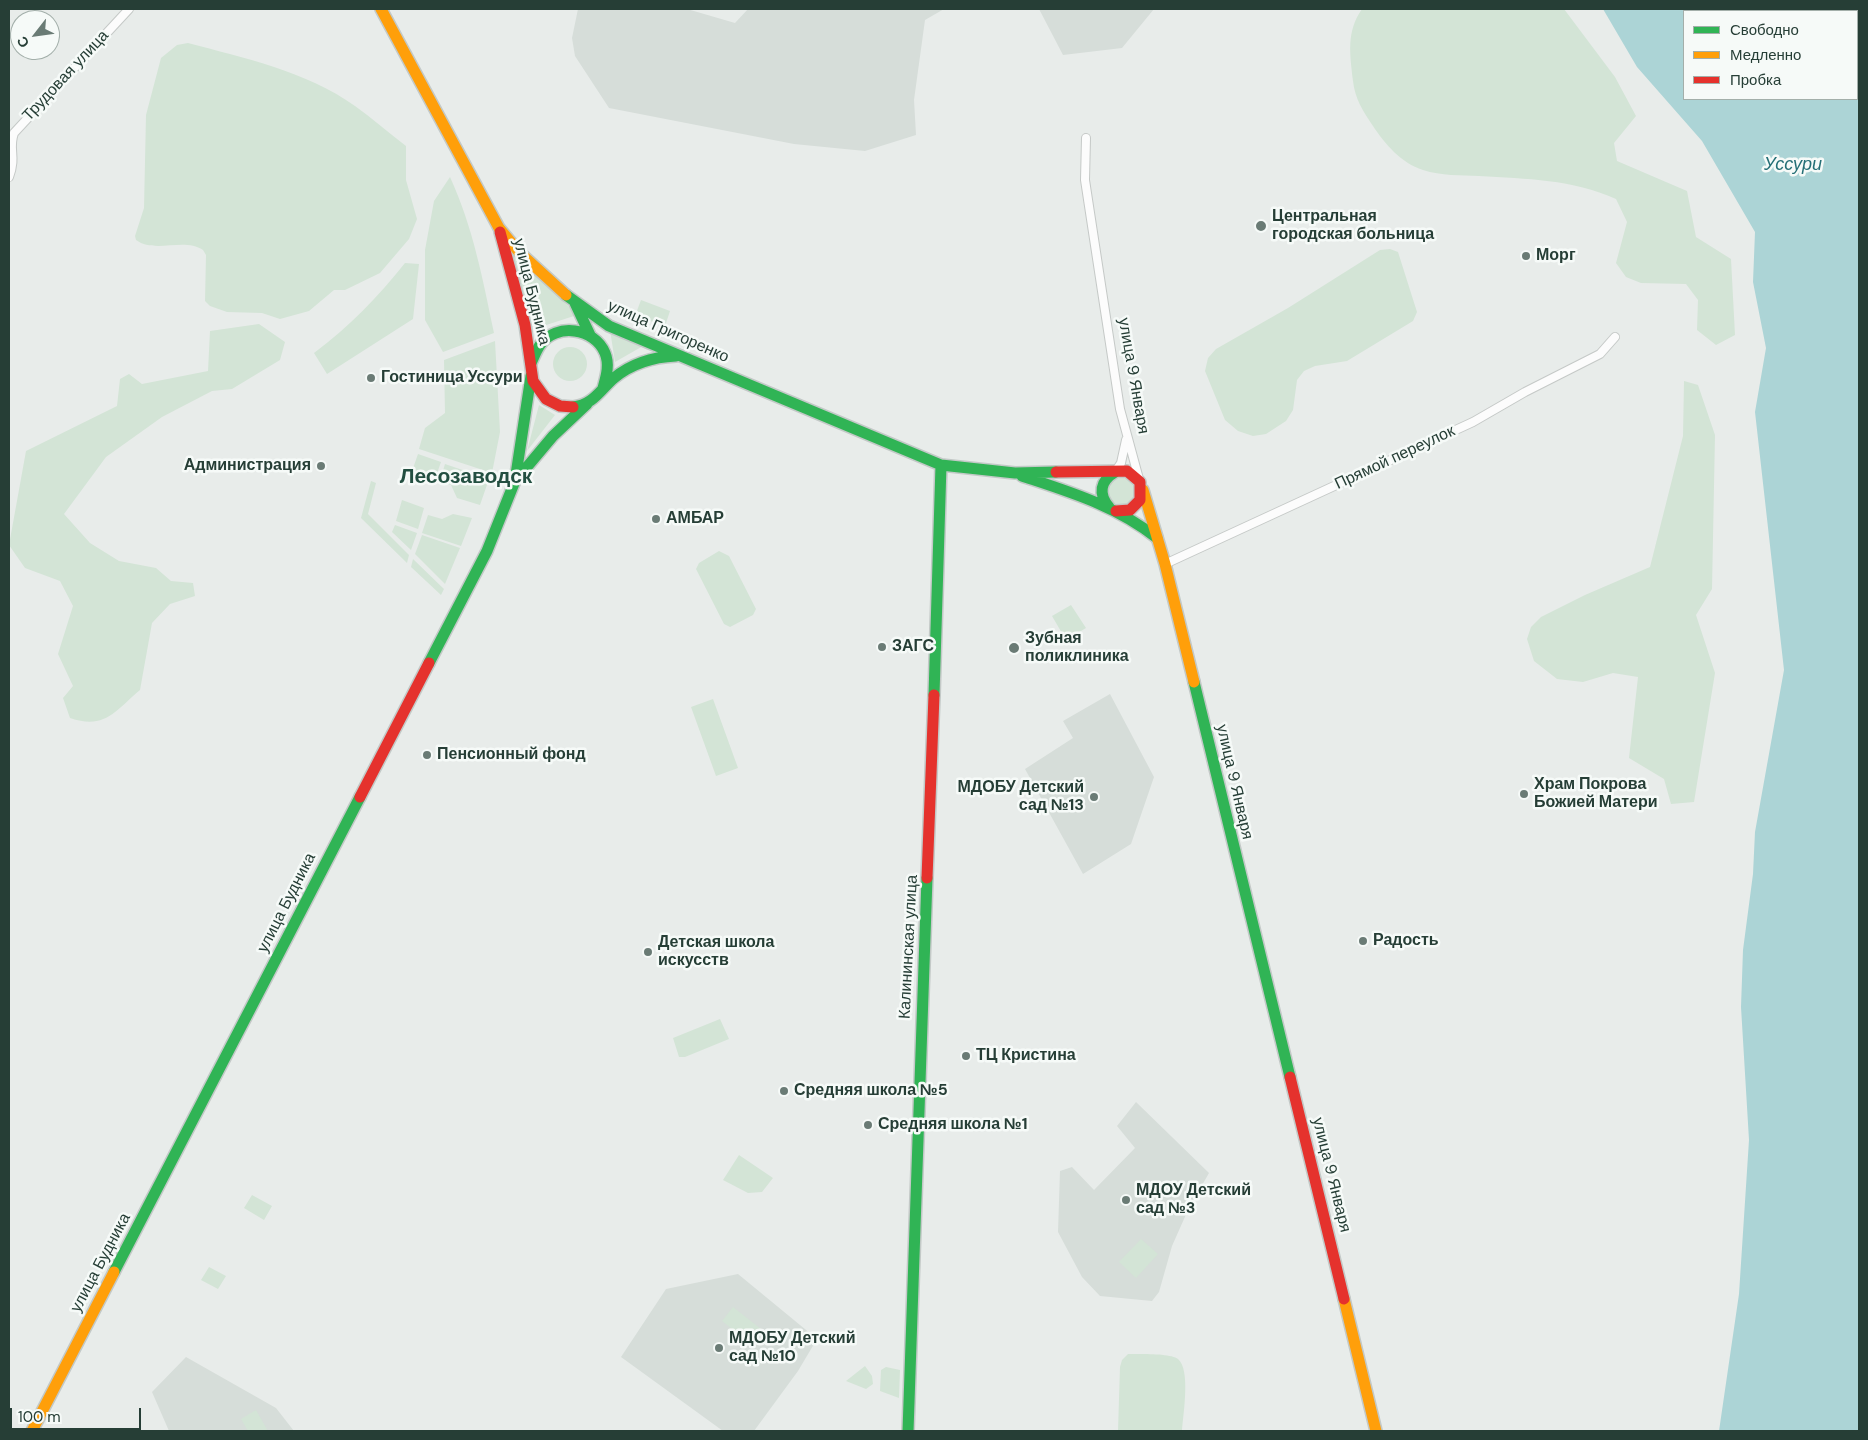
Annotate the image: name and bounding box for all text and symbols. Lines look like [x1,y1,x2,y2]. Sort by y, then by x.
north arrow [10,10,60,60]
legend [1683,10,1858,100]
text: Свободно [1730,20,1799,40]
street label: Трудовая улица [19,27,113,125]
text: С [13,33,33,51]
text: Медленно [1730,45,1801,65]
text: Пробка [1730,70,1781,90]
water label: Уссури [1764,154,1822,176]
place label: Центральная городская больница [1272,207,1434,245]
marker: Центральная городская больница [1254,219,1268,233]
street label: улица Будника [508,237,554,347]
place label: Морг [1536,246,1576,266]
marker: Морг [1520,250,1532,262]
street label: улица Григоренко [604,297,732,367]
street label: улица 9 Января [1113,316,1153,436]
place label: Гостиница Уссури [381,368,523,388]
marker: Гостиница Уссури [365,372,377,384]
street label: Прямой переулок [1332,422,1458,494]
place label: Администрация [184,456,311,476]
marker: Администрация [315,460,327,472]
district label: Лесозаводск [400,464,532,490]
place label: АМБАР [666,509,724,529]
marker: АМБАР [650,513,662,525]
place label: Зубная поликлиника [1025,629,1129,667]
place label: ЗАГС [892,637,934,657]
marker: ЗАГС [876,641,888,653]
marker: Зубная поликлиника [1007,641,1021,655]
street label: улица 9 Января [1211,723,1257,841]
place label: Пенсионный фонд [437,745,586,765]
marker: Пенсионный фонд [421,749,433,761]
place label: Храм Покрова Божией Матери [1534,775,1658,813]
place label: МДОБУ Детский сад №13 [958,778,1084,816]
marker: Храм Покрова Божией Матери [1518,788,1530,800]
marker: МДОБУ Детский сад №13 [1088,791,1100,803]
street label: улица Будника [254,850,320,956]
street label: Калининская улица [896,874,922,1020]
place label: Радость [1373,931,1439,951]
place label: Детская школа искусств [658,933,774,971]
marker: Радость [1357,935,1369,947]
marker: Детская школа искусств [642,946,654,958]
place label: ТЦ Кристина [976,1046,1076,1066]
marker: ТЦ Кристина [960,1050,972,1062]
place label: Средняя школа №5 [794,1081,948,1101]
marker: Средняя школа №5 [778,1085,790,1097]
place label: Средняя школа №1 [878,1115,1027,1135]
street label: улица 9 Января [1307,1116,1355,1234]
marker: Средняя школа №1 [862,1119,874,1131]
place label: МДОУ Детский сад №3 [1136,1181,1251,1219]
marker: МДОУ Детский сад №3 [1120,1194,1132,1206]
street label: улица Будника [67,1210,135,1316]
place label: МДОБУ Детский сад №10 [729,1329,855,1367]
marker: МДОБУ Детский сад №10 [713,1342,725,1354]
scale bar [12,1398,144,1430]
text: 100 m [18,1407,61,1427]

